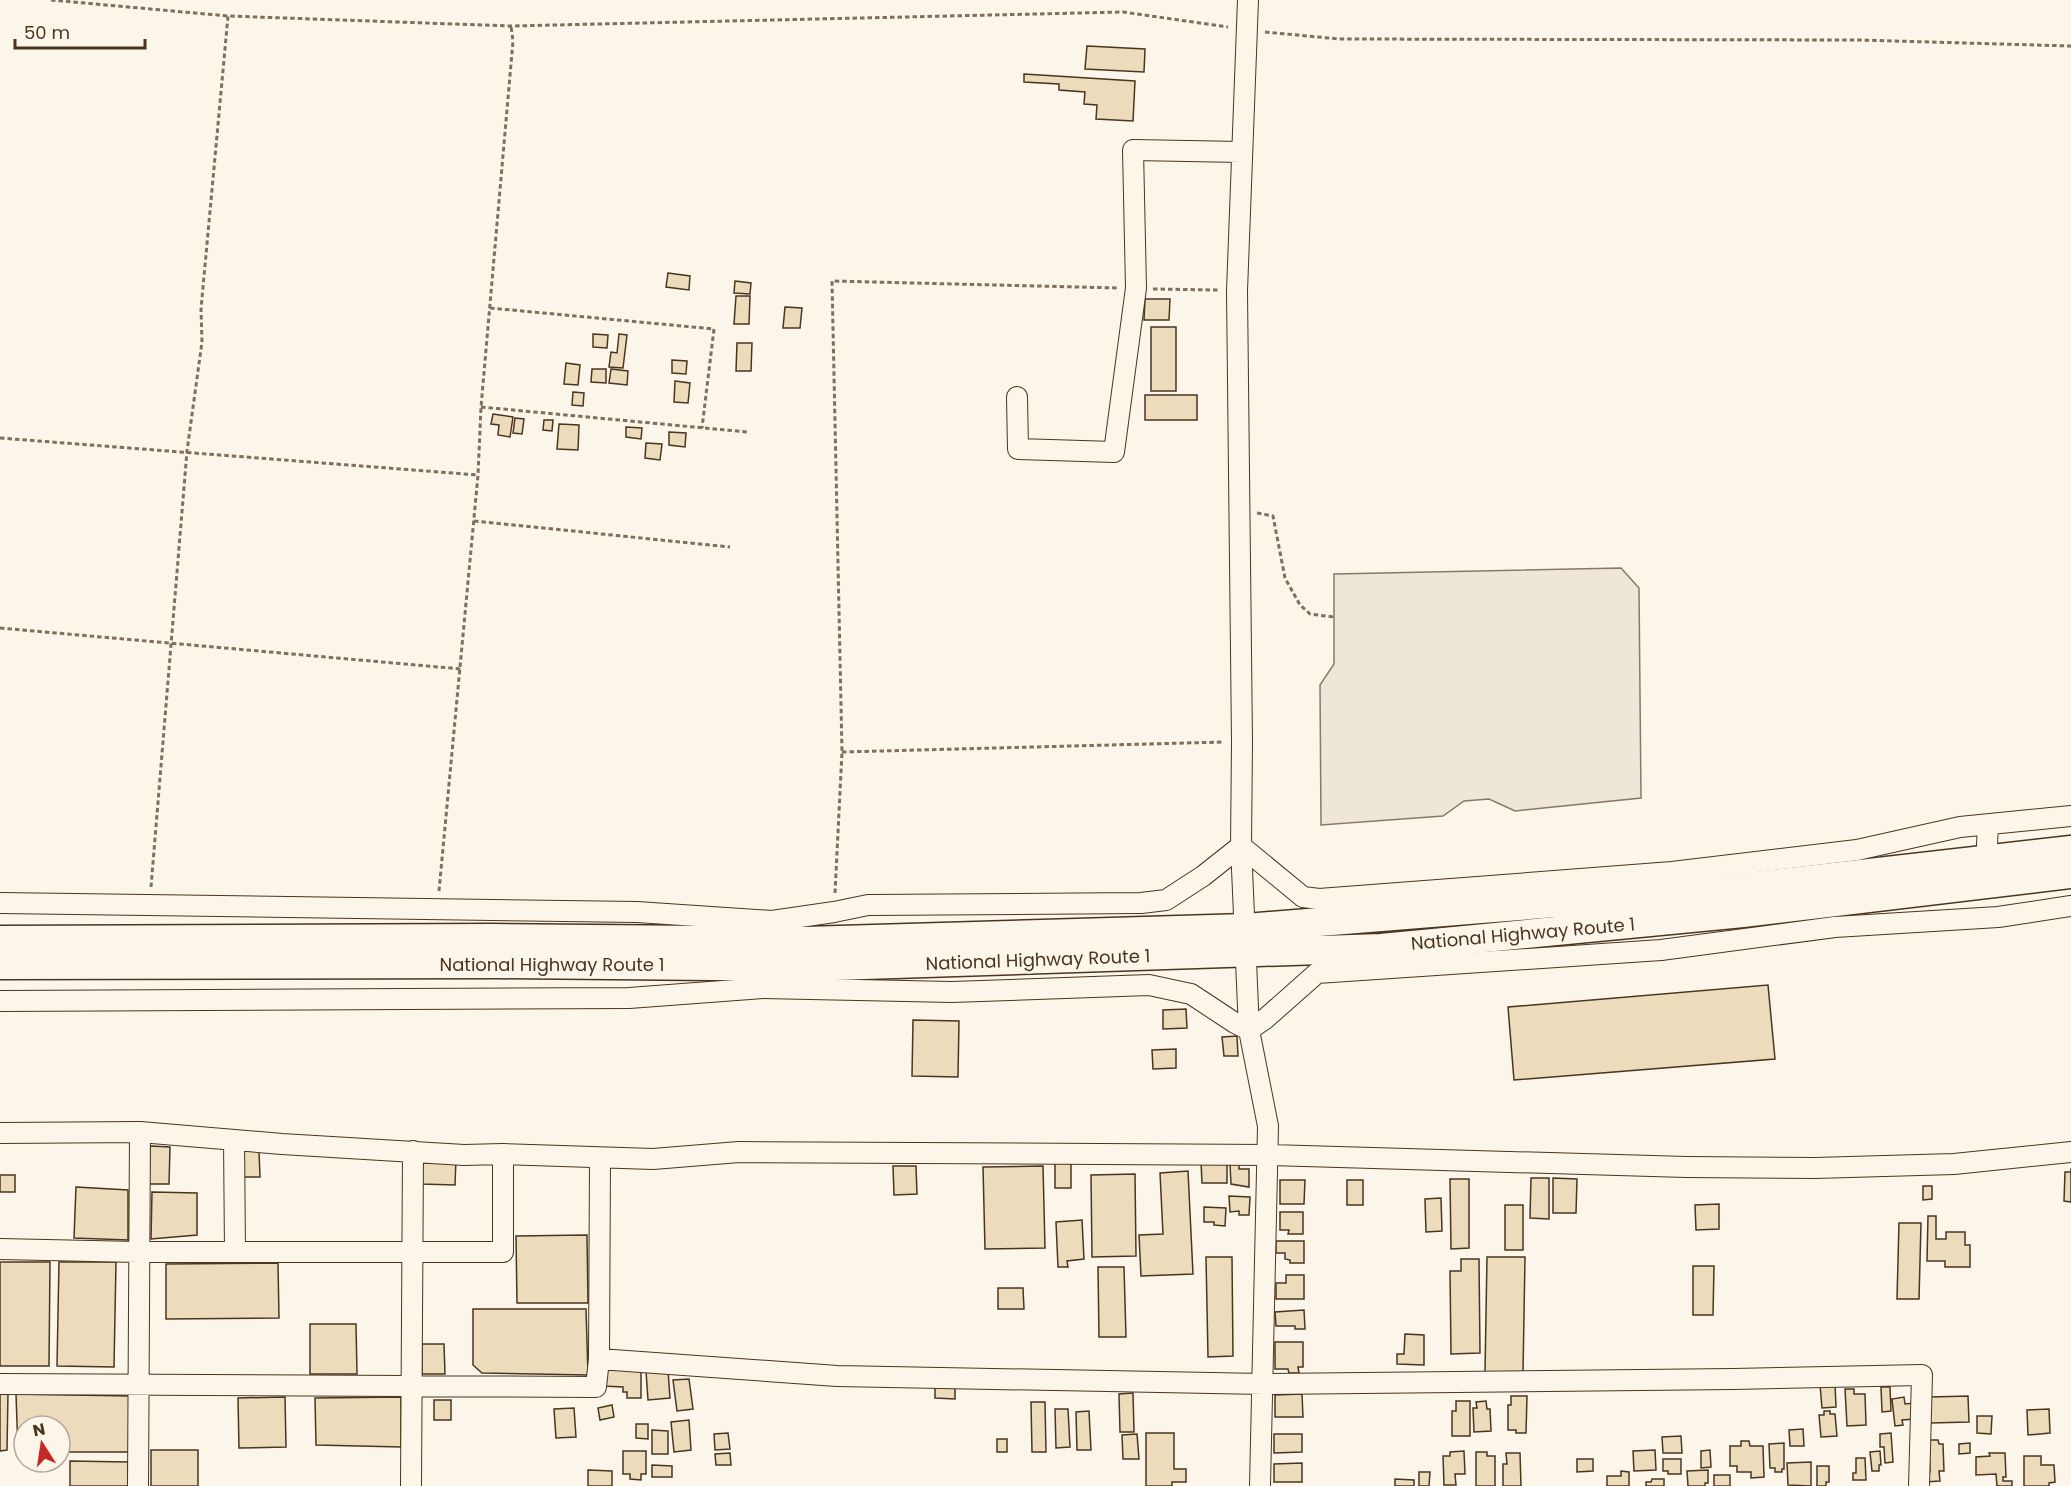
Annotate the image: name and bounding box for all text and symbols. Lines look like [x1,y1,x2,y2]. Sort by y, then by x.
scale bar [15,12,146,50]
text: 50 m [24,20,70,45]
street label: National Highway Route 1 [1410,911,1636,956]
street label: National Highway Route 1 [925,943,1151,976]
street label: National Highway Route 1 [440,952,664,977]
north arrow [12,1414,72,1474]
text: N [31,1417,47,1442]

